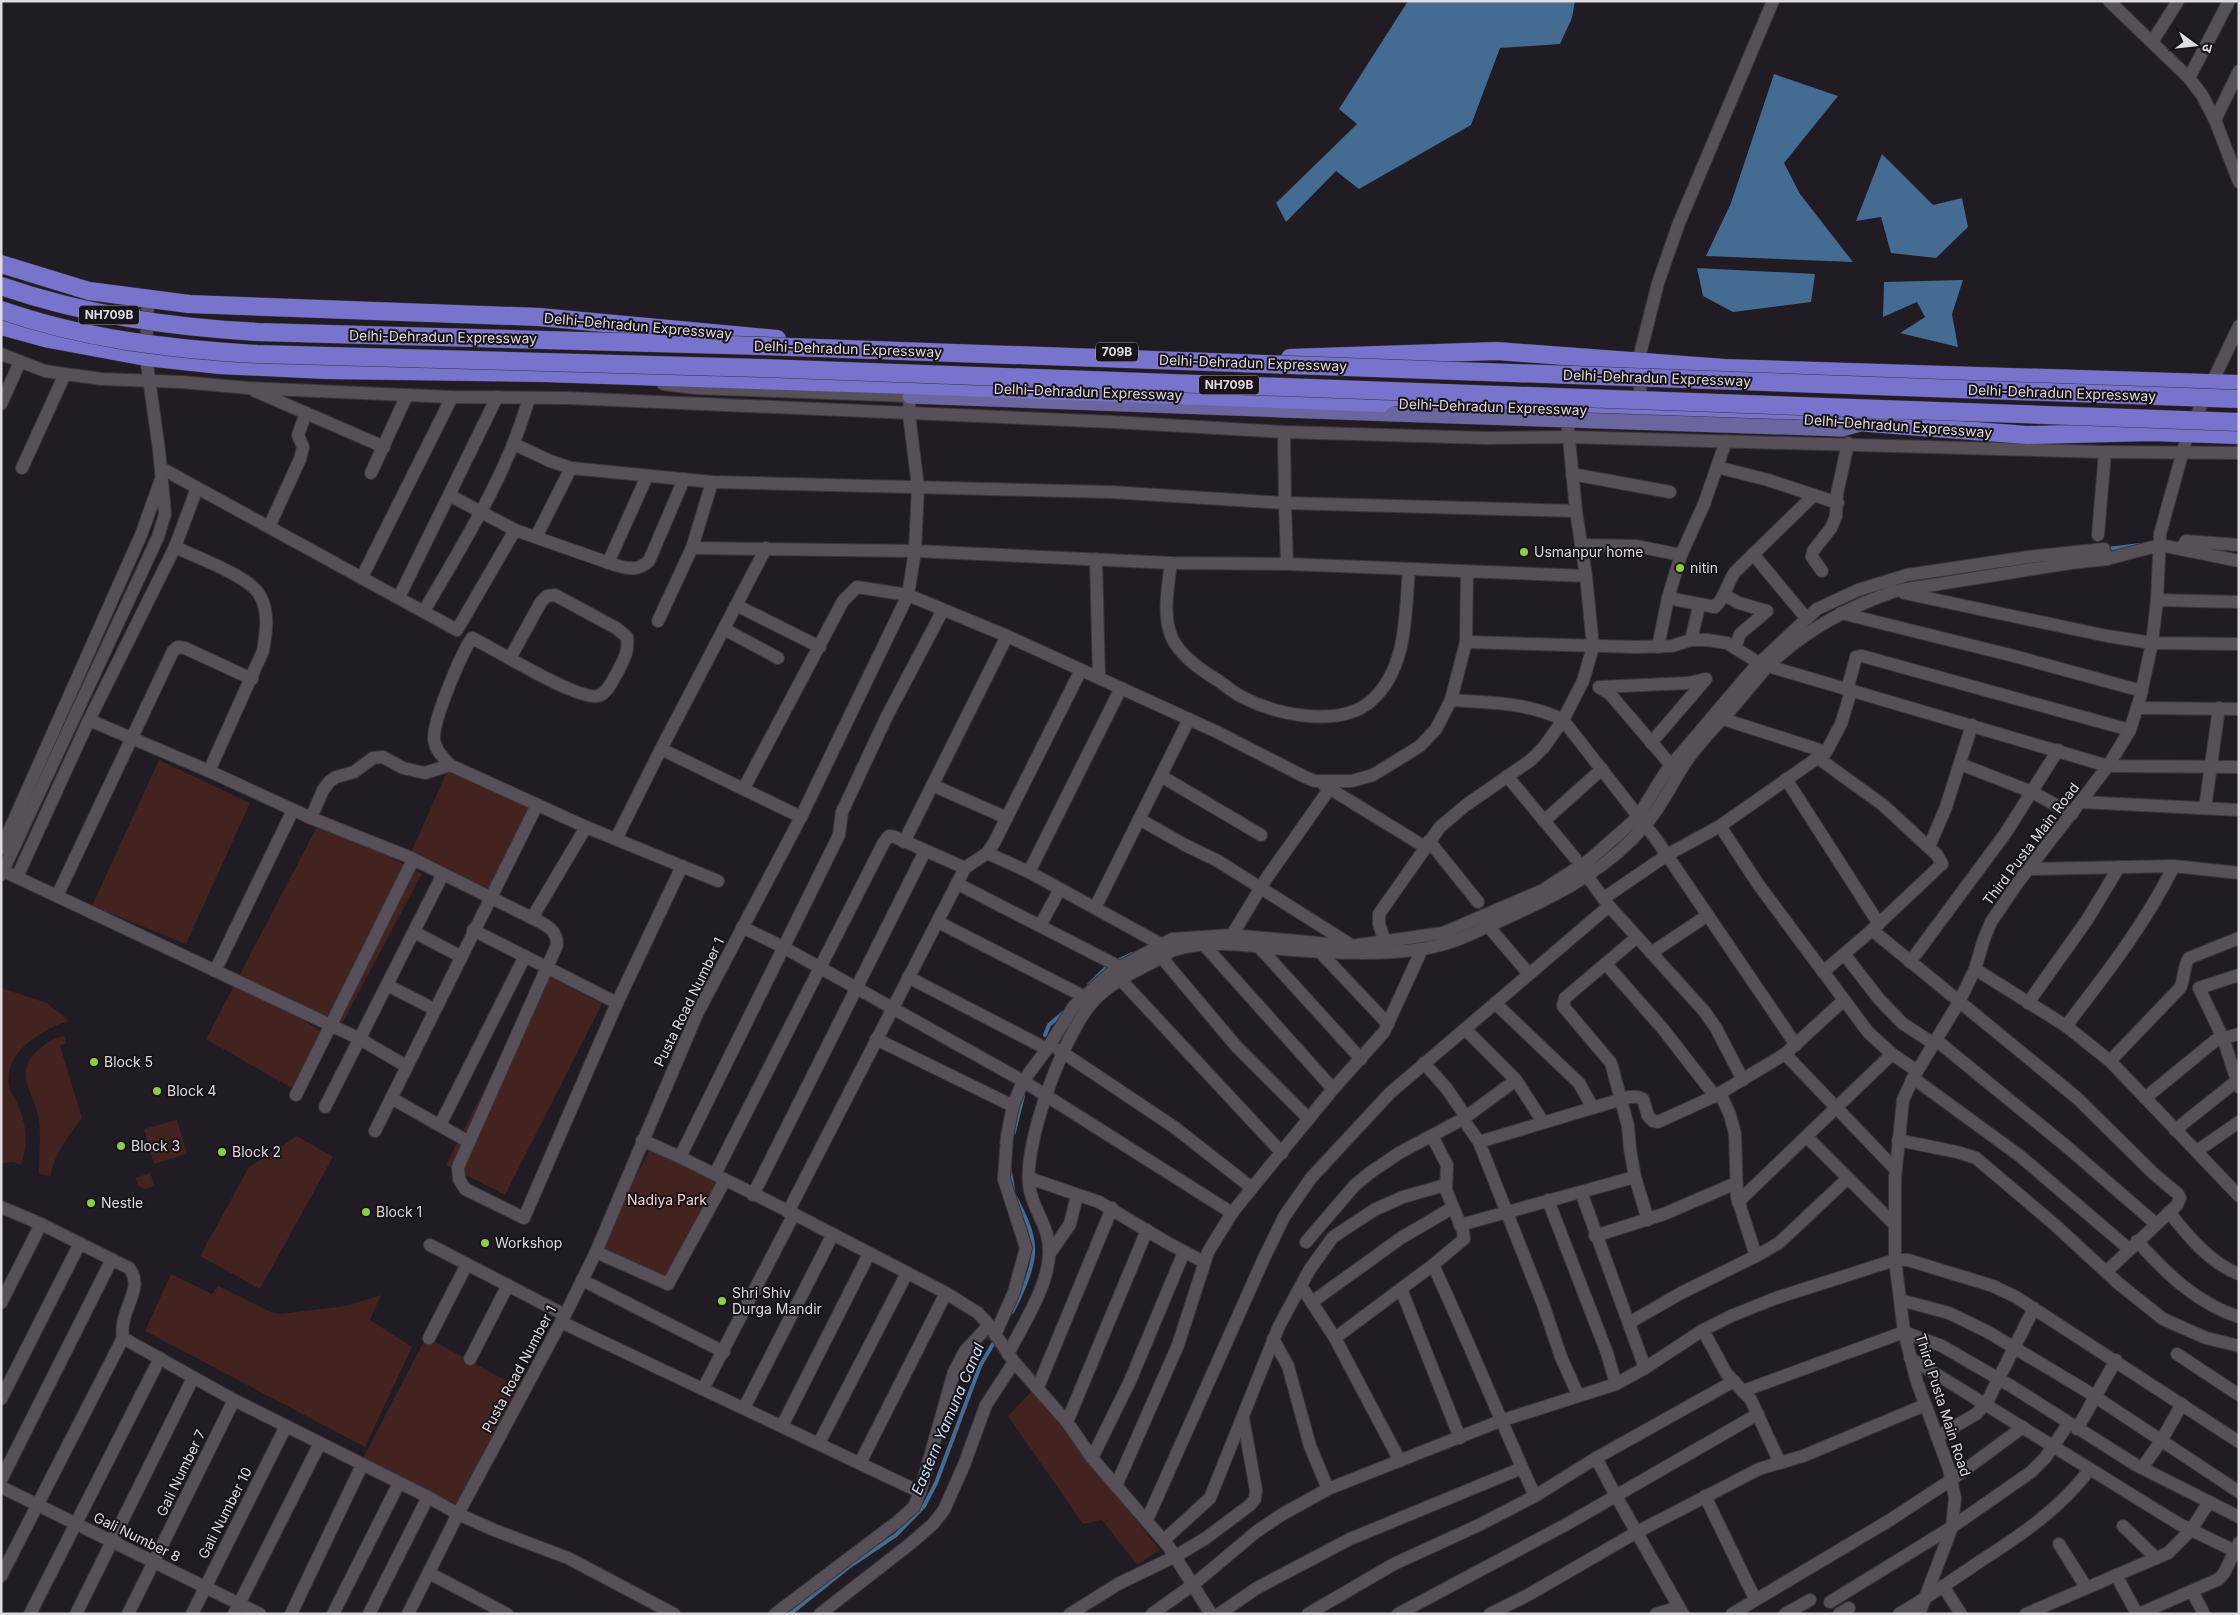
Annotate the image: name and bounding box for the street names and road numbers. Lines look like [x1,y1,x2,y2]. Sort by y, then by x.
road number: NH709B [79,306,139,324]
street label: Delhi–Dehradun Expressway [543,309,733,342]
street label: Delhi-Dehradun Expressway [349,326,537,347]
street label: Delhi-Dehradun Expressway [754,337,942,360]
road number: 709B [1096,342,1138,362]
street label: Delhi-Dehradun Expressway [1159,351,1347,374]
street label: Delhi-Dehradun Expressway [1563,366,1751,389]
road number: NH709B [1199,376,1259,394]
street label: Delhi–Dehradun Expressway [993,380,1183,403]
street label: Delhi-Dehradun Expressway [1968,381,2156,404]
street label: Delhi–Dehradun Expressway [1398,395,1588,418]
street label: Delhi–Dehradun Expressway [1803,410,1993,441]
street label: Third Pusta Main Road [1979,779,2082,908]
street label: Pusta Road Number 1 [650,934,727,1069]
street label: Pusta Road Number 1 [478,1302,559,1435]
street label: Third Pusta Main Road [1912,1331,1975,1478]
street label: Gali Number 7 [152,1427,209,1519]
street label: Gali Number 10 [194,1464,255,1561]
street label: Gali Number 8 [91,1508,184,1565]

